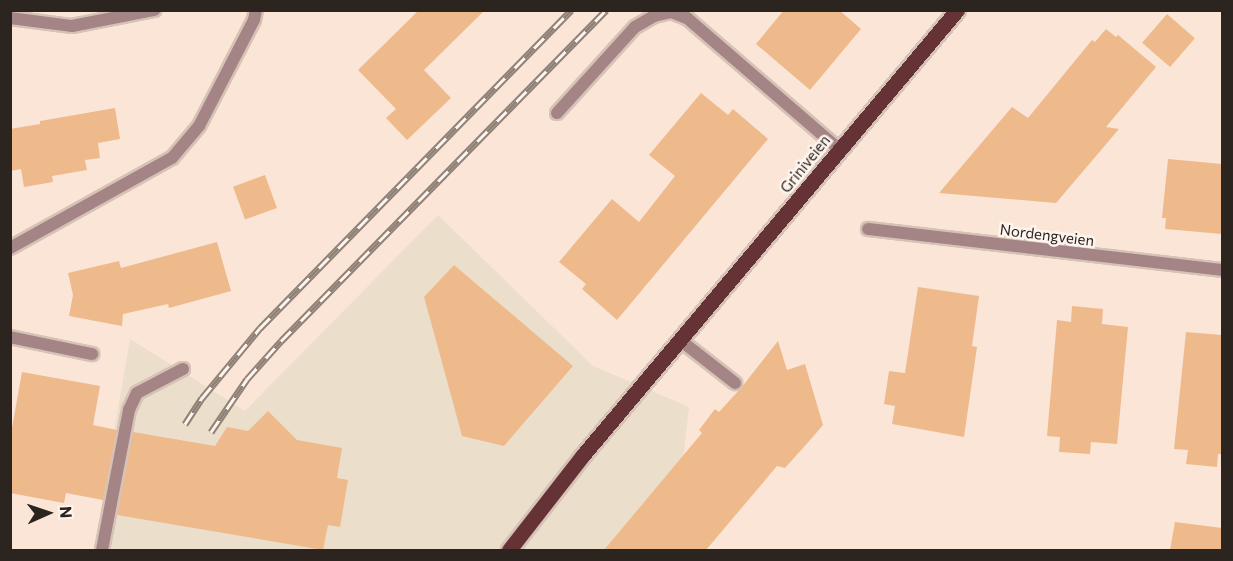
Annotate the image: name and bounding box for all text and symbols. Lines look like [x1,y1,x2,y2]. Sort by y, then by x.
street label: Griniveien [776,132,834,196]
street label: Nordengveien [999,220,1095,250]
north arrow [18,483,78,543]
text: N [57,506,76,519]

